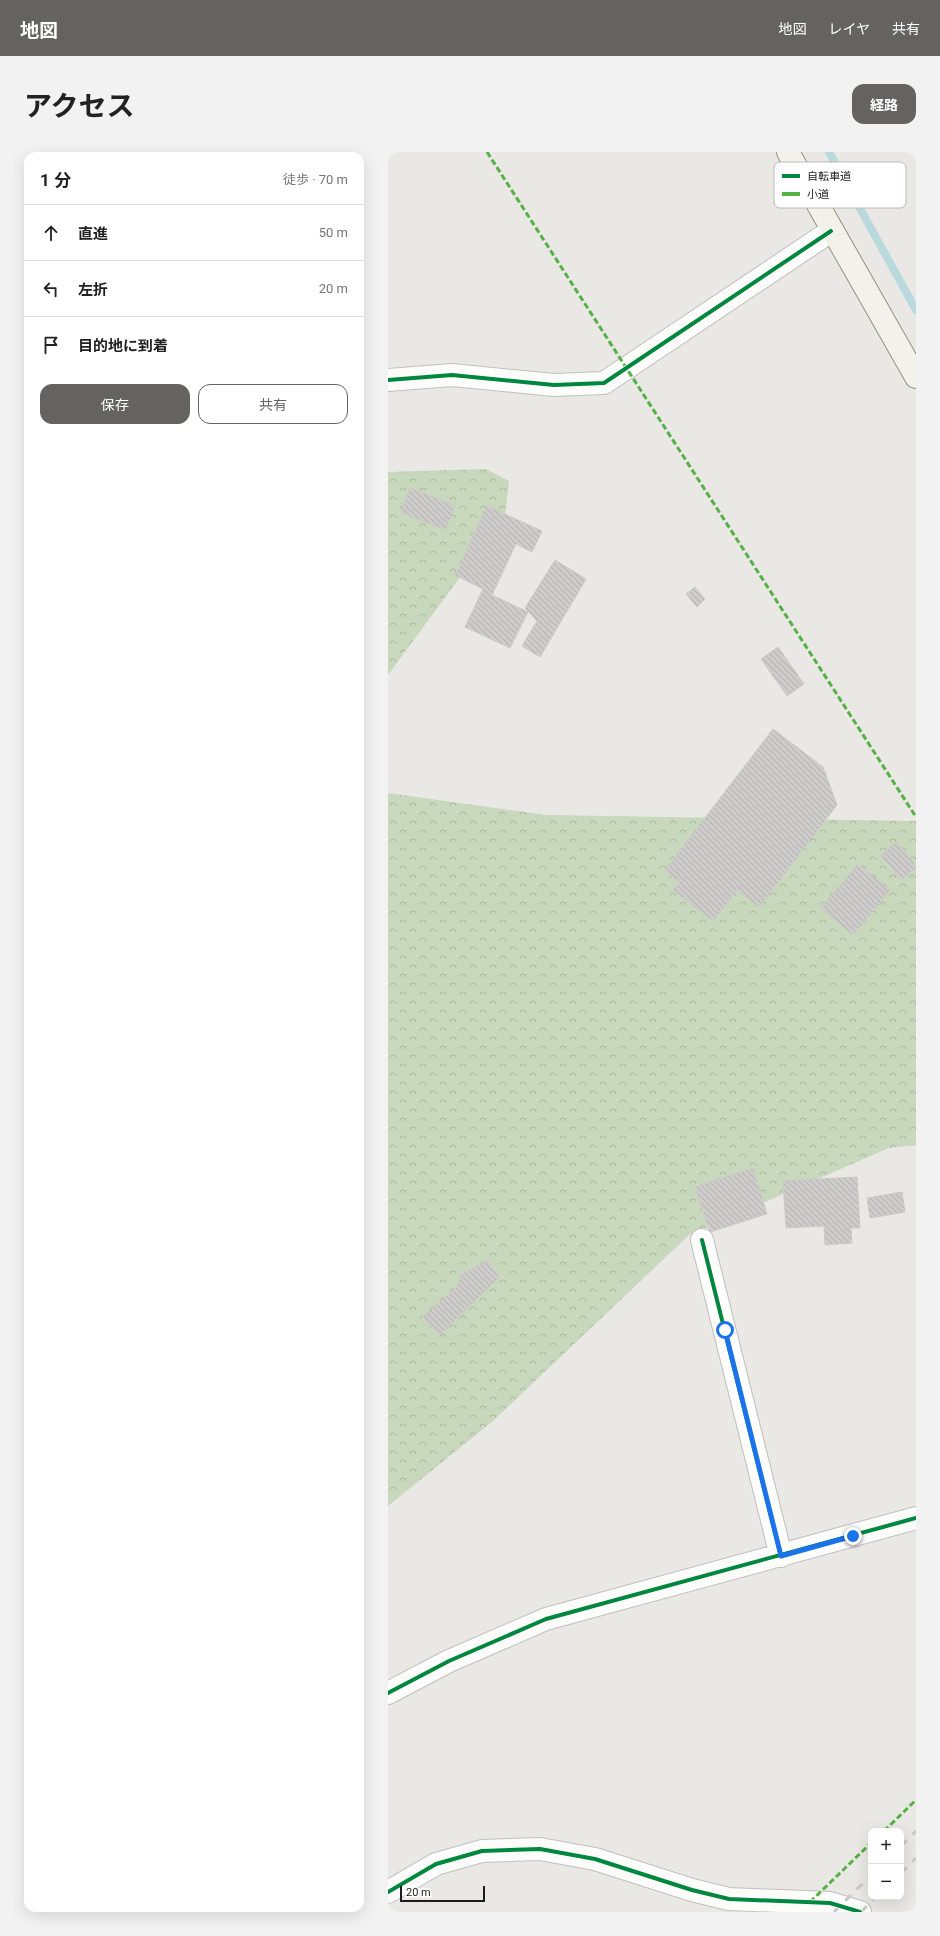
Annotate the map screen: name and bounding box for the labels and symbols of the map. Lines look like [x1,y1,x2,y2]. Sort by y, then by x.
legend [774,162,906,208]
text: 自転車道 [807,170,851,183]
text: 小道 [807,188,829,201]
route start [716,1321,734,1339]
route end [844,1527,862,1545]
scale bar [400,1884,485,1903]

